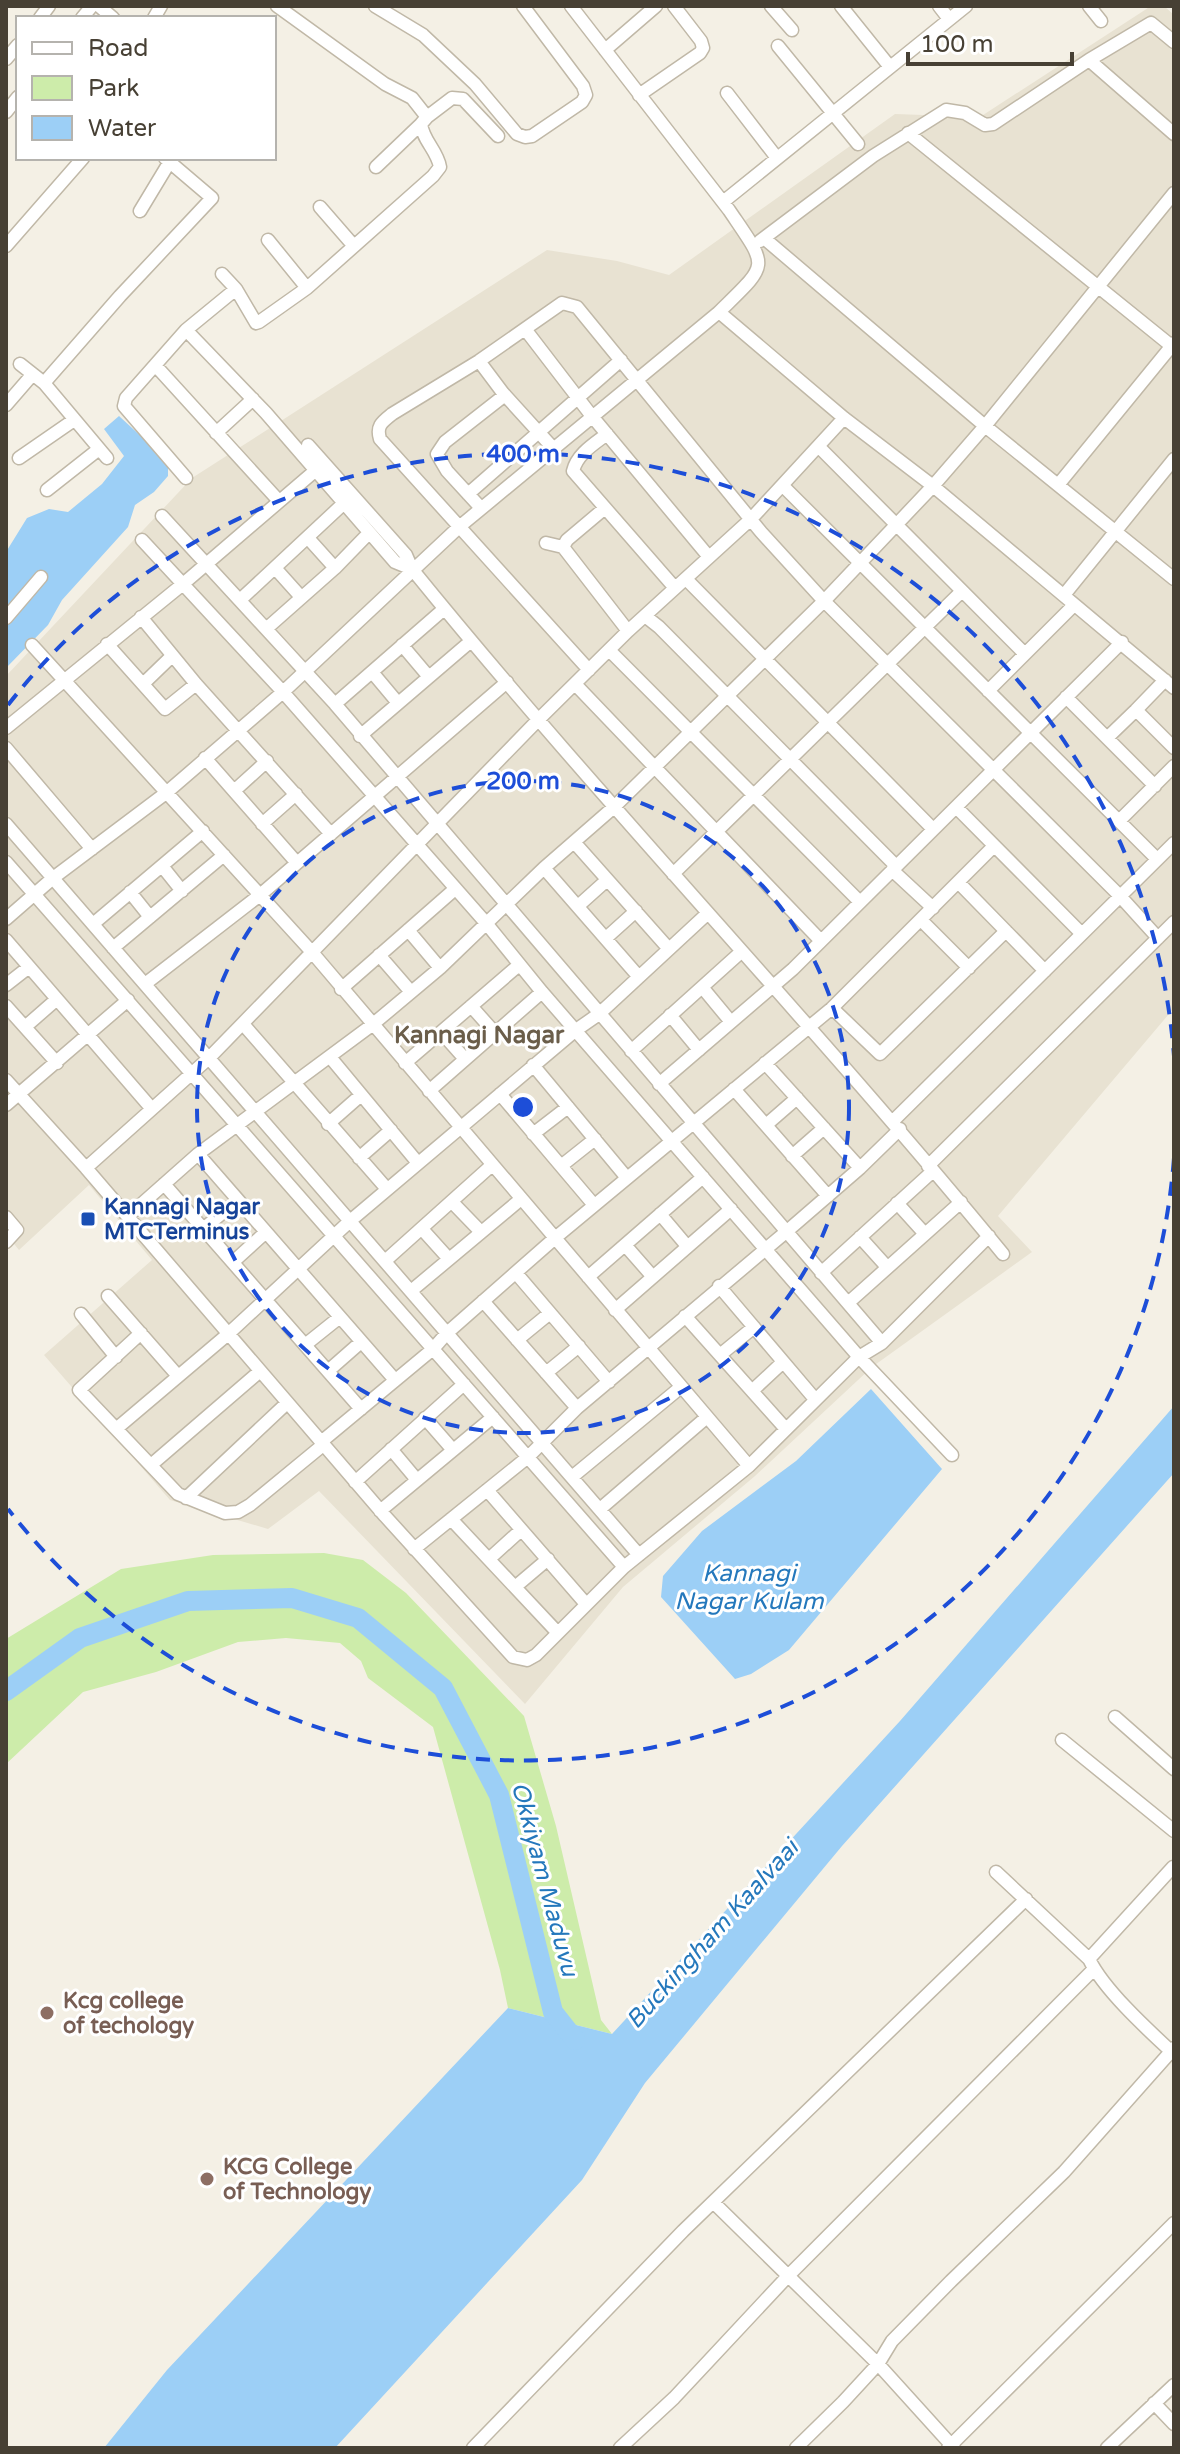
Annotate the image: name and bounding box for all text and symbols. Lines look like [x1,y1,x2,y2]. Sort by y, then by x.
legend [16,16,276,160]
scale bar [908,16,1072,66]
text: 100 m [920,30,994,59]
text: Road [88,34,148,63]
text: Park [88,74,139,103]
text: Water [88,114,157,143]
text: 400 m [486,440,560,469]
text: 200 m [486,767,560,796]
district label: Kannagi Nagar [394,1021,565,1050]
centre of rings [509,1093,537,1121]
place label: Kannagi Nagar MTCTerminus [104,1194,261,1245]
marker: Kannagi Nagar MTCTerminus [79,1210,97,1228]
water label: Kannagi Nagar Kulam [674,1559,824,1616]
water label: Okkiyam Maduvu [505,1779,585,1981]
water label: Buckingham Kaalvaai [620,1832,807,2035]
place label: Kcg college of techology [63,1988,194,2039]
marker: Kcg college of techology [38,2004,56,2022]
place label: KCG College of Technology [223,2154,371,2205]
marker: KCG College of Technology [198,2170,216,2188]

